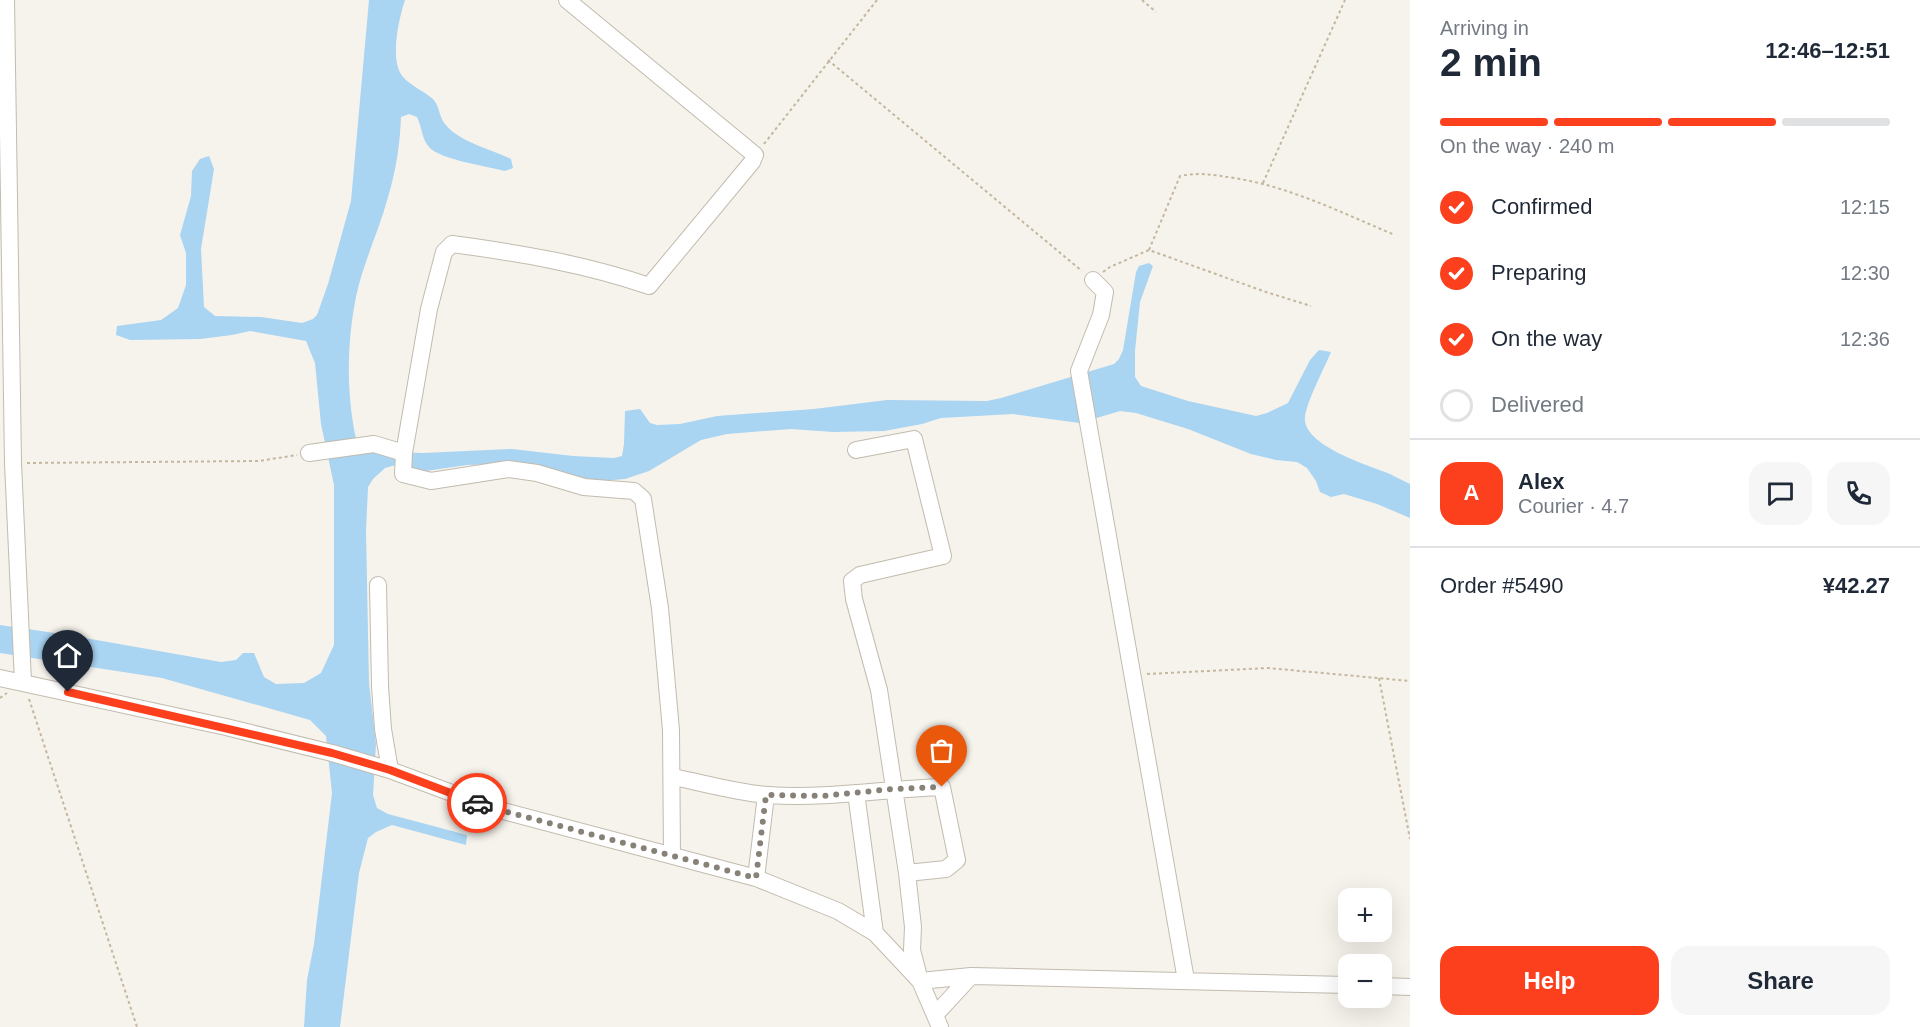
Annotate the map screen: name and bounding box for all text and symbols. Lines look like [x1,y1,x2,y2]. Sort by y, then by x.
text: Arriving in [1440,17,1529,39]
text: 12:46–12:51 [1765,38,1890,63]
text: 2 min [1440,41,1542,84]
text: On the way · 240 m [1440,135,1615,157]
icon: check [1440,191,1473,224]
text: Confirmed [1491,194,1592,219]
text: 12:15 [1840,196,1890,218]
icon: check [1440,257,1473,290]
text: Preparing [1491,260,1586,285]
text: 12:30 [1840,262,1890,284]
icon: check [1440,323,1473,356]
text: On the way [1491,326,1602,351]
text: 12:36 [1840,328,1890,350]
text: Delivered [1491,392,1584,417]
button: chat [1749,462,1812,525]
button: phone [1827,462,1890,525]
text: Alex [1518,469,1564,494]
text: A [1464,480,1479,505]
text: Courier · 4.7 [1518,495,1629,517]
text: Order #5490 [1440,573,1564,598]
text: ¥42.27 [1823,573,1890,598]
pin [42,630,93,692]
icon: home [51,639,84,672]
pin [916,725,967,787]
icon: bag [925,734,958,767]
courier [447,773,507,833]
icon: car [461,787,494,820]
map controls [1338,888,1392,1008]
button: + [1338,888,1392,942]
button: Help [1440,946,1659,1015]
button: Share [1671,946,1890,1015]
button: − [1338,954,1392,1008]

